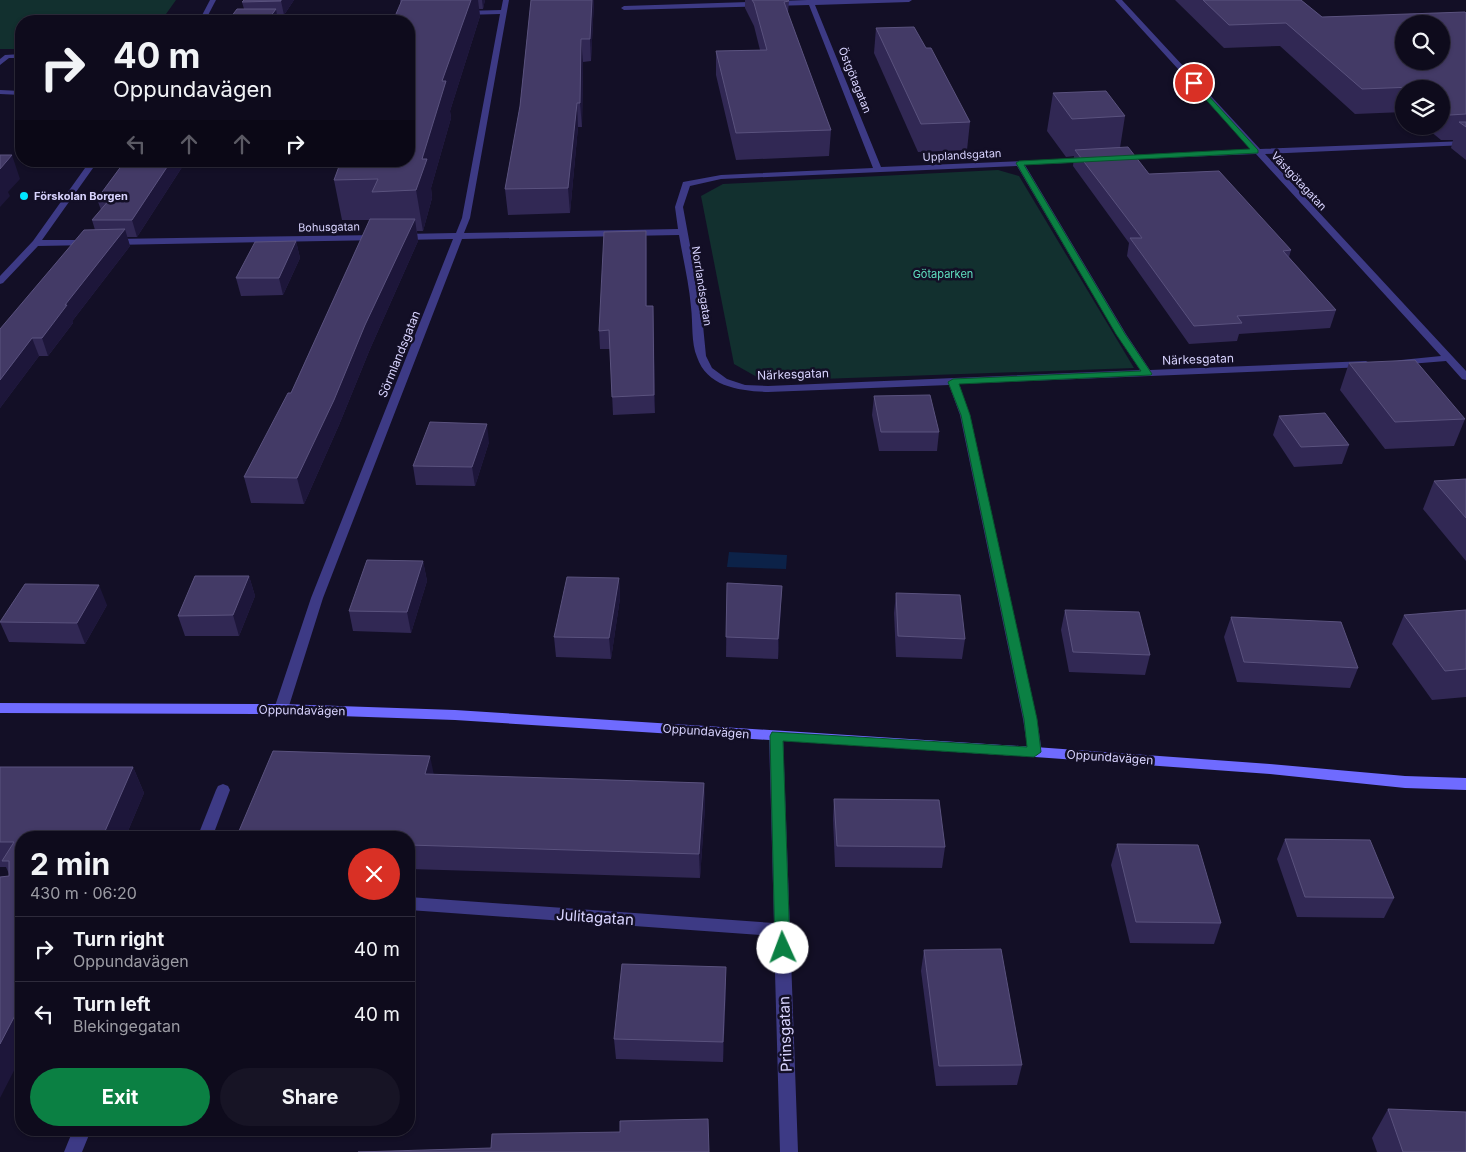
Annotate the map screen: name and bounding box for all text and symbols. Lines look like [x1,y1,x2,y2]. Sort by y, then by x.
map controls [1395,15,1450,135]
button: search [1395,15,1450,70]
text: 40 m [113,34,201,76]
icon: right [30,35,95,100]
street label: Östgötagatan [835,45,875,115]
pin [1173,62,1215,104]
icon: arrive [1180,69,1208,97]
text: Oppundavägen [113,76,272,102]
button: layers [1395,80,1450,135]
icon: left [122,130,150,158]
icon: ahead [175,130,203,158]
icon: ahead [228,130,256,158]
icon: right [281,130,309,158]
street label: Upplandsgatan [922,146,1002,164]
street label: Västgötagatan [1268,149,1330,213]
place label: Förskolan Borgen [34,189,128,203]
marker: Förskolan Borgen [18,190,30,202]
street label: Bohusgatan [298,219,360,235]
street label: Norrlandsgatan [689,245,715,327]
park label: Götaparken [913,267,973,281]
street label: Sörmlandsgatan [375,308,423,400]
street label: Närkesgatan [1162,350,1234,368]
street label: Närkesgatan [757,365,829,383]
street label: Oppundavägen [258,702,346,718]
street label: Oppundavägen [662,720,750,742]
street label: Oppundavägen [1066,746,1154,768]
text: 2 min [30,846,110,882]
button: close [348,848,400,900]
text: 430 m · 06:20 [30,883,137,903]
street label: Julitagatan [555,905,635,929]
position arrow [756,921,808,973]
text: Turn right [73,928,164,951]
icon: right [30,935,58,963]
text: 40 m [354,938,400,961]
text: Oppundavägen [73,951,189,971]
text: Turn left [73,993,151,1016]
street label: Prinsgatan [774,996,796,1072]
icon: left [30,1000,58,1028]
text: 40 m [354,1003,400,1026]
text: Blekingegatan [73,1016,180,1036]
button: Exit [30,1068,210,1126]
button: Share [220,1068,400,1126]

